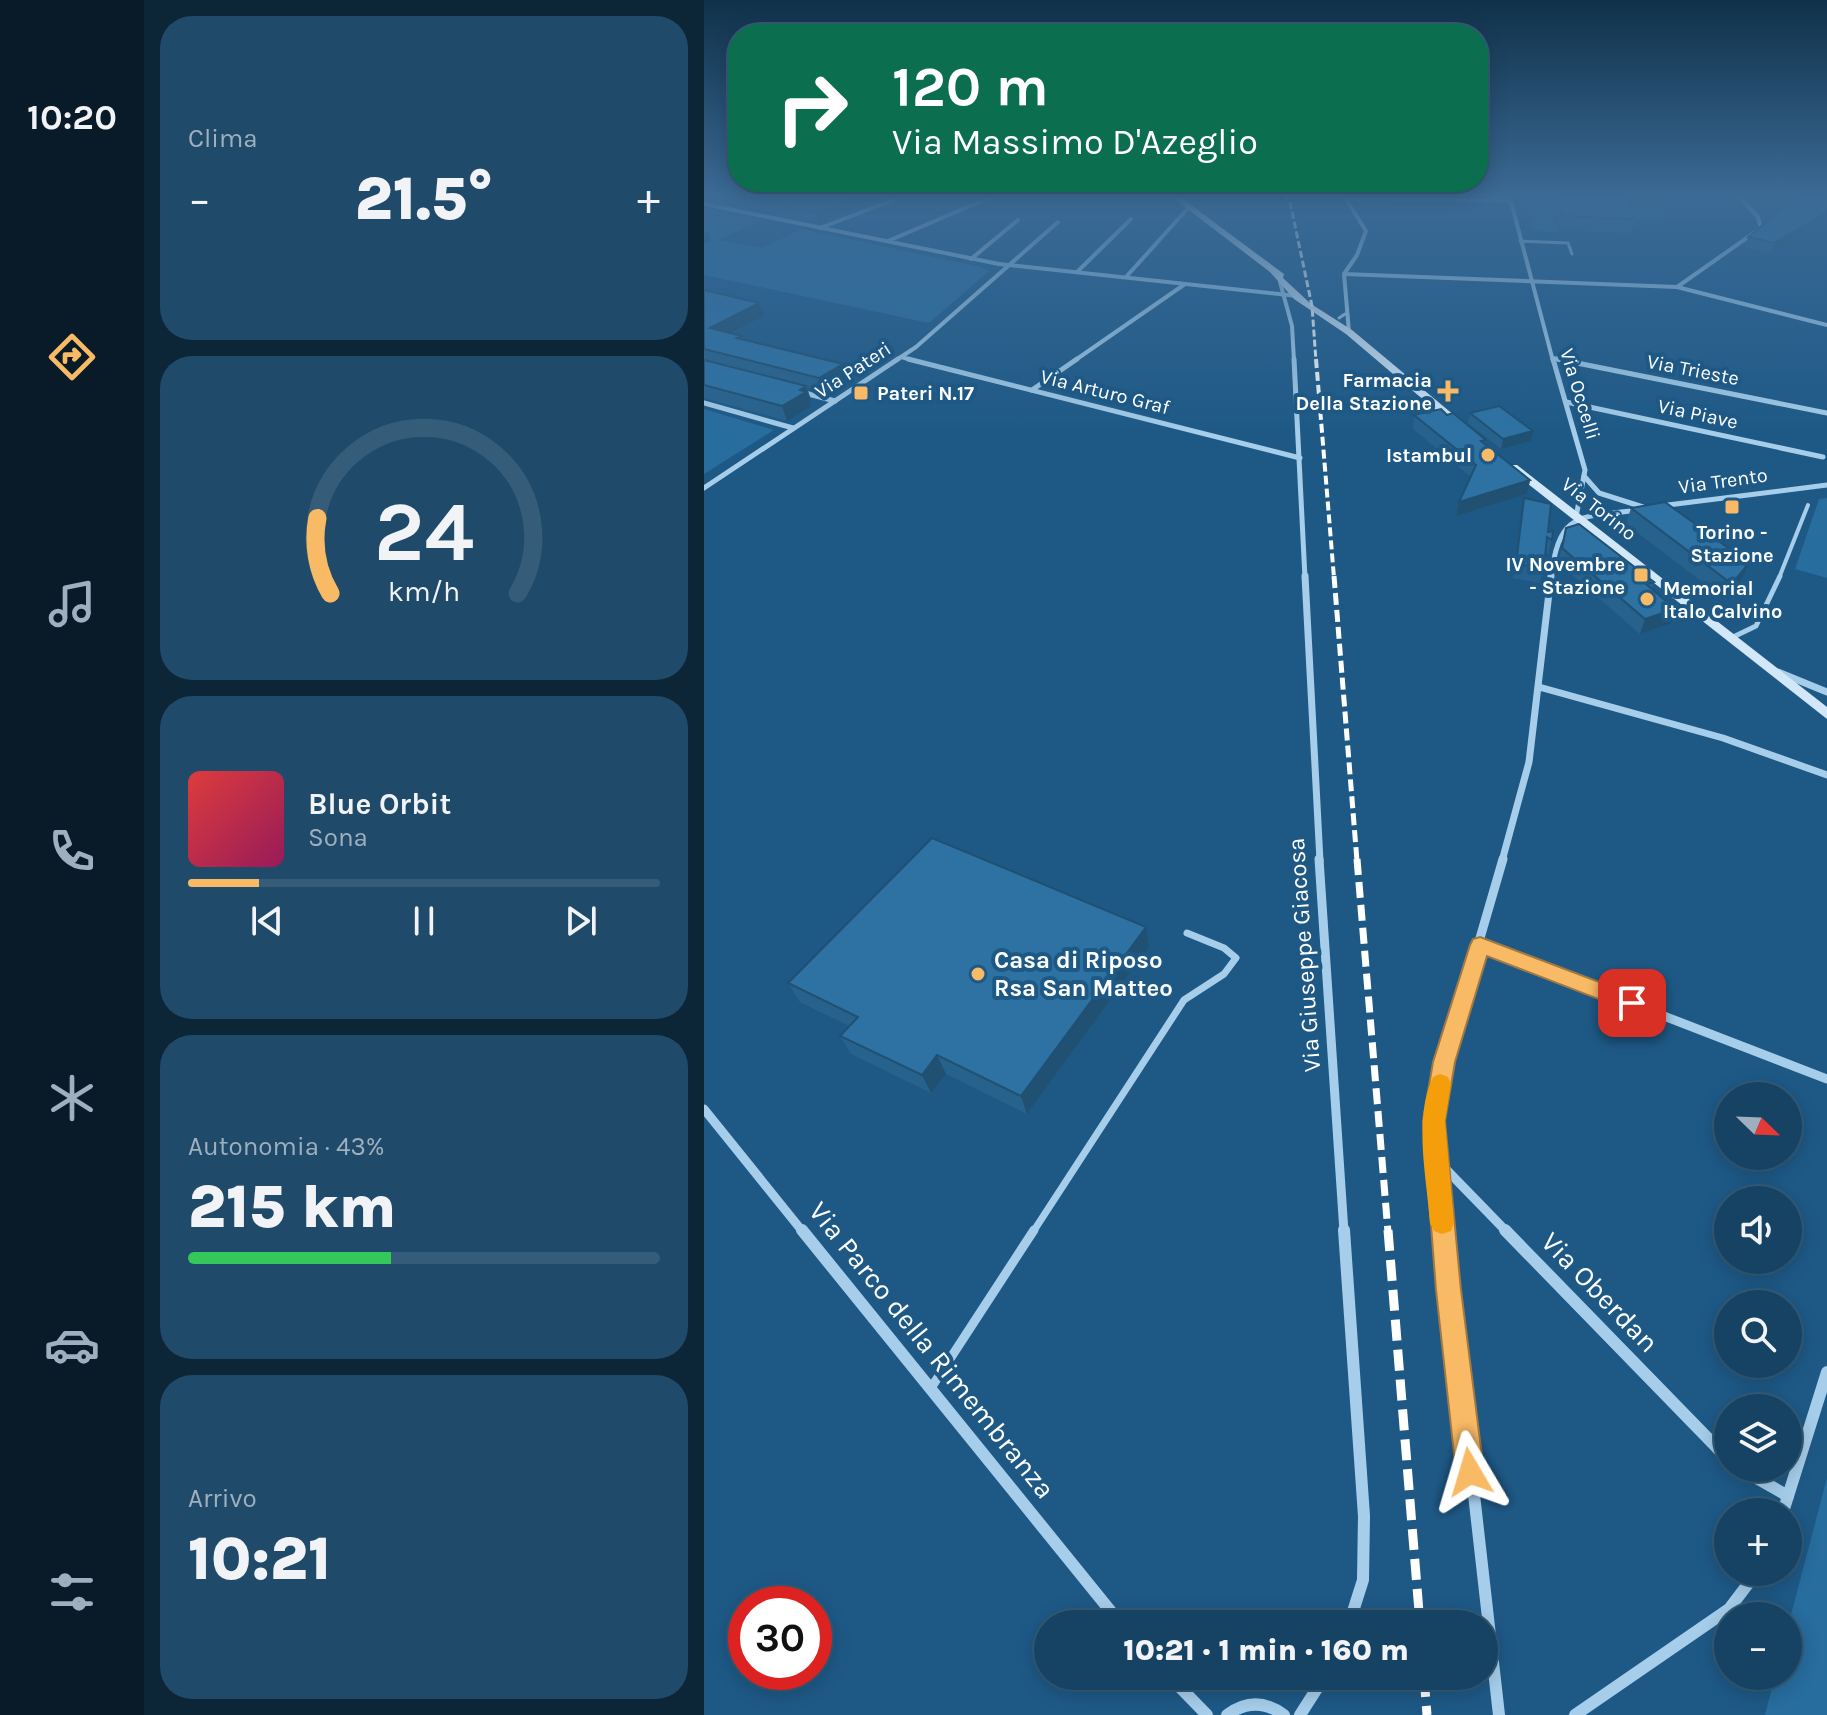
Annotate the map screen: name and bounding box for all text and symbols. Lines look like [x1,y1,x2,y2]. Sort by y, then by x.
text: 120 m [892,54,1049,119]
icon: right [760,56,864,160]
text: 10:20 [27,96,117,138]
text: Via Massimo D'Azeglio [892,121,1258,163]
text: Clima [188,123,258,154]
text: 21.5° [355,164,493,234]
text: − [188,174,211,225]
text: + [637,174,660,225]
icon: directions [44,329,100,385]
street label: Via Pateri [811,337,895,403]
street label: Via Occelli [1555,346,1605,442]
street label: Via Trieste [1645,350,1741,390]
street label: Via Arturo Graf [1038,365,1172,419]
place label: Farmacia Della Stazione [1296,369,1432,415]
place label: Pateri N.17 [877,382,974,405]
marker: Farmacia Della Stazione [1439,382,1457,400]
marker: Pateri N.17 [852,384,870,402]
street label: Via Piave [1656,394,1740,434]
place label: Istambul [1386,444,1472,467]
marker: Istambul [1479,446,1497,464]
street label: Via Trento [1677,463,1769,499]
street label: Via Torino [1557,473,1641,545]
text: 24 [374,483,474,580]
marker: Torino - Stazione [1723,498,1741,516]
place label: Torino - Stazione [1690,521,1774,567]
place label: IV Novembre - Stazione [1505,553,1625,599]
marker: IV Novembre - Stazione [1632,566,1650,584]
text: km/h [388,575,460,608]
icon: music [44,576,100,632]
place label: Memorial Italo Calvino [1663,577,1782,623]
marker: Memorial Italo Calvino [1638,590,1656,608]
text: Blue Orbit [308,786,451,822]
text: Sona [308,822,368,853]
icon: phone [44,823,100,879]
street label: Via Giuseppe Giacosa [1282,837,1326,1073]
icon: previous [245,899,289,943]
icon: pause [402,899,446,943]
icon: next [559,899,603,943]
place label: Casa di Riposo Rsa San Matteo [994,946,1173,1002]
marker: Casa di Riposo Rsa San Matteo [969,965,987,983]
pin [1598,969,1666,1037]
icon: arrive [1610,981,1654,1025]
icon: climate [44,1070,100,1126]
north arrow [1714,1082,1802,1170]
map controls [1714,1082,1802,1690]
text: Autonomia · 43% [188,1131,385,1162]
text: 215 km [188,1172,396,1242]
button: sound [1714,1186,1802,1274]
street label: Via Parco della Rimembranza [802,1195,1062,1505]
street label: Via Oberdan [1535,1225,1665,1359]
button: search [1714,1290,1802,1378]
icon: car [44,1317,100,1373]
button: layers [1714,1394,1802,1482]
position arrow [1428,1430,1512,1514]
text: Arrivo [188,1483,257,1514]
button: + [1714,1498,1802,1586]
text: 10:21 [188,1524,331,1594]
icon: filters [44,1564,100,1620]
speed limit sign: 30 [728,1586,832,1690]
button: − [1714,1602,1802,1690]
text: 10:21 · 1 min · 160 m [1123,1632,1409,1668]

